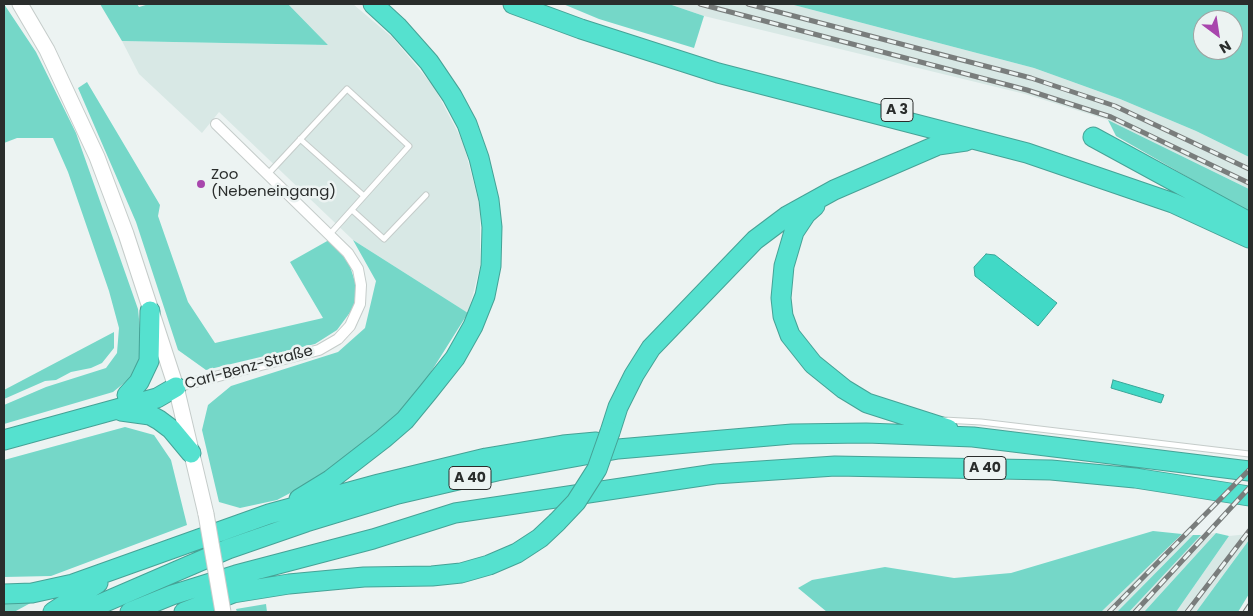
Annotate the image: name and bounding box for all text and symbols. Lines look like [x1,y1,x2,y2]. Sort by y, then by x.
north arrow [1193,10,1243,60]
text: N [1216,36,1235,58]
road number: A 3 [881,98,913,122]
place label: Zoo (Nebeneingang) [211,166,336,201]
marker: Zoo (Nebeneingang) [195,178,207,190]
street label: Carl-Benz-Straße [183,342,315,394]
road number: A 40 [964,456,1006,479]
road number: A 40 [449,466,491,489]

